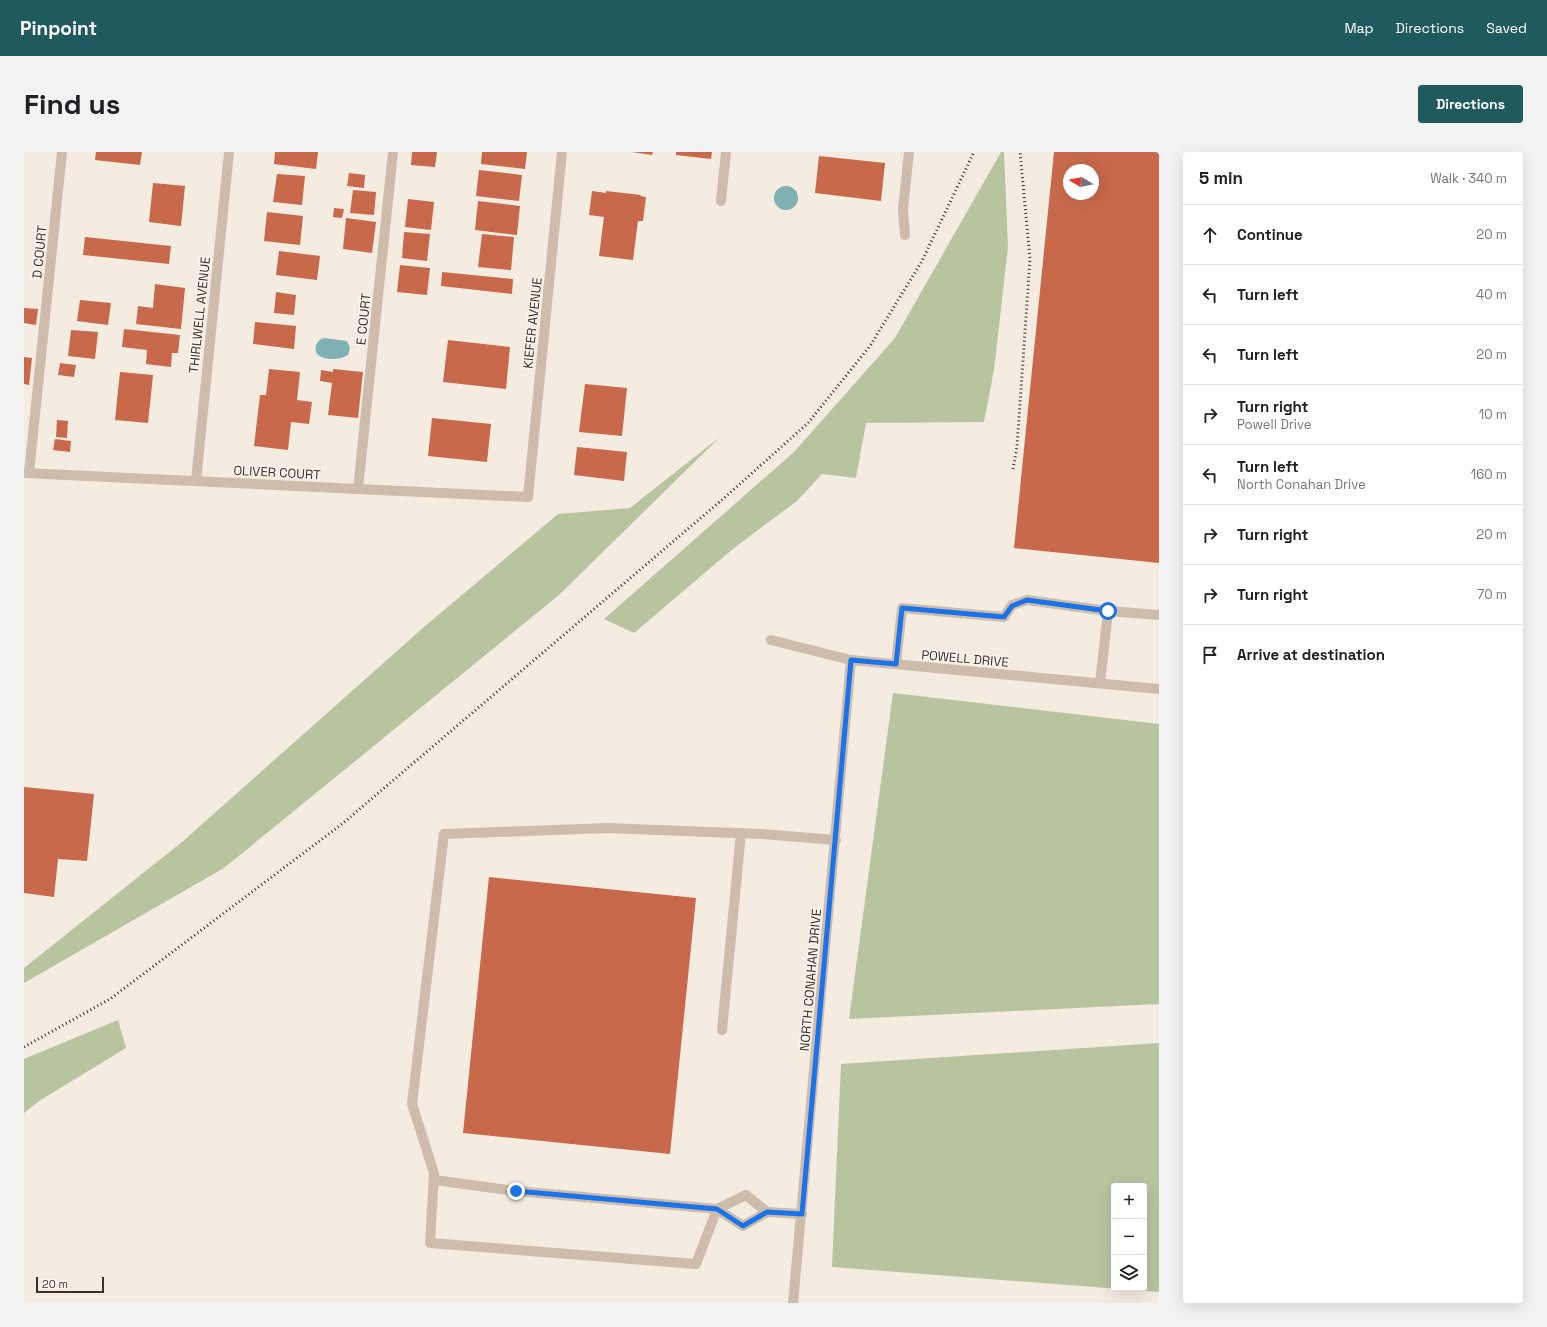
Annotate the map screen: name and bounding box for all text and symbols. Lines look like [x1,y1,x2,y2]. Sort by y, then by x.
text: Pinpoint [20,16,97,41]
text: Map [1344,19,1374,37]
text: Directions [1396,19,1464,37]
text: Saved [1486,19,1527,37]
button: Directions [1418,85,1523,123]
text: Find us [24,86,121,122]
north arrow [1063,164,1099,200]
text: 5 min [1199,167,1243,189]
text: Walk · 340 m [1430,170,1507,187]
street label: D COURT [28,224,51,279]
icon: ahead [1199,224,1221,246]
text: Continue [1237,225,1303,244]
text: 20 m [1476,226,1507,243]
street label: THIRLWELL AVENUE [185,256,214,374]
street label: KIEFER AVENUE [519,277,546,370]
icon: left [1199,284,1221,306]
text: Turn left [1237,285,1299,304]
text: 40 m [1476,286,1507,303]
street label: E COURT [352,292,375,346]
icon: left [1199,344,1221,366]
text: Turn left [1237,345,1299,364]
text: 20 m [1476,346,1507,363]
text: Turn right [1237,397,1308,416]
icon: right [1199,404,1221,426]
text: 10 m [1479,406,1507,423]
text: Powell Drive [1237,416,1311,433]
text: Turn left [1237,457,1299,476]
street label: OLIVER COURT [233,462,321,483]
icon: left [1199,464,1221,486]
text: 160 m [1471,466,1507,483]
text: North Conahan Drive [1237,476,1366,493]
icon: right [1199,524,1221,546]
text: Turn right [1237,525,1308,544]
text: 20 m [1476,526,1507,543]
icon: right [1199,584,1221,606]
text: Turn right [1237,585,1308,604]
text: 70 m [1477,586,1507,603]
route start [1099,602,1117,620]
icon: arrive [1199,644,1221,666]
text: Arrive at destination [1237,645,1385,664]
street label: POWELL DRIVE [921,646,1009,671]
street label: NORTH CONAHAN DRIVE [796,908,825,1052]
route end [507,1182,525,1200]
map controls [1111,1183,1147,1291]
button: + [1111,1183,1147,1219]
button: − [1111,1219,1147,1255]
button: layers [1111,1255,1147,1291]
scale bar [36,1275,104,1294]
text: 20 m [42,1277,68,1291]

